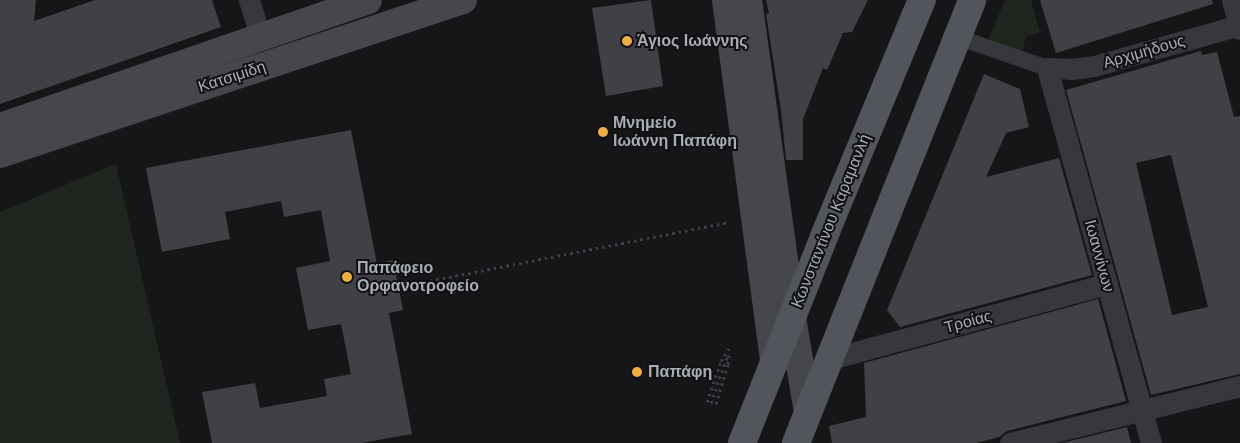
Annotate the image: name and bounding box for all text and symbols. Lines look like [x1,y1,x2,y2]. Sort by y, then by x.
place label: Άγιος Ιωάννης [637,31,748,51]
street label: Αρχιμήδους [1101,31,1187,73]
marker: Άγιος Ιωάννης [621,35,633,47]
street label: Κατσιμίδη [196,57,268,97]
place label: Μνημείο Ιωάννη Παπάφη [613,113,737,151]
marker: Μνημείο Ιωάννη Παπάφη [597,126,609,138]
street label: Κωνσταντίνου Καραμανλή [787,131,875,311]
street label: Ιωαννίνων [1080,218,1118,294]
place label: Παπάφειο Ορφανοτροφείο [357,258,479,296]
marker: Παπάφειο Ορφανοτροφείο [341,271,353,283]
street label: Τροίας [942,306,994,338]
place label: Παπάφη [648,362,712,382]
marker: Παπάφη [630,365,644,379]

